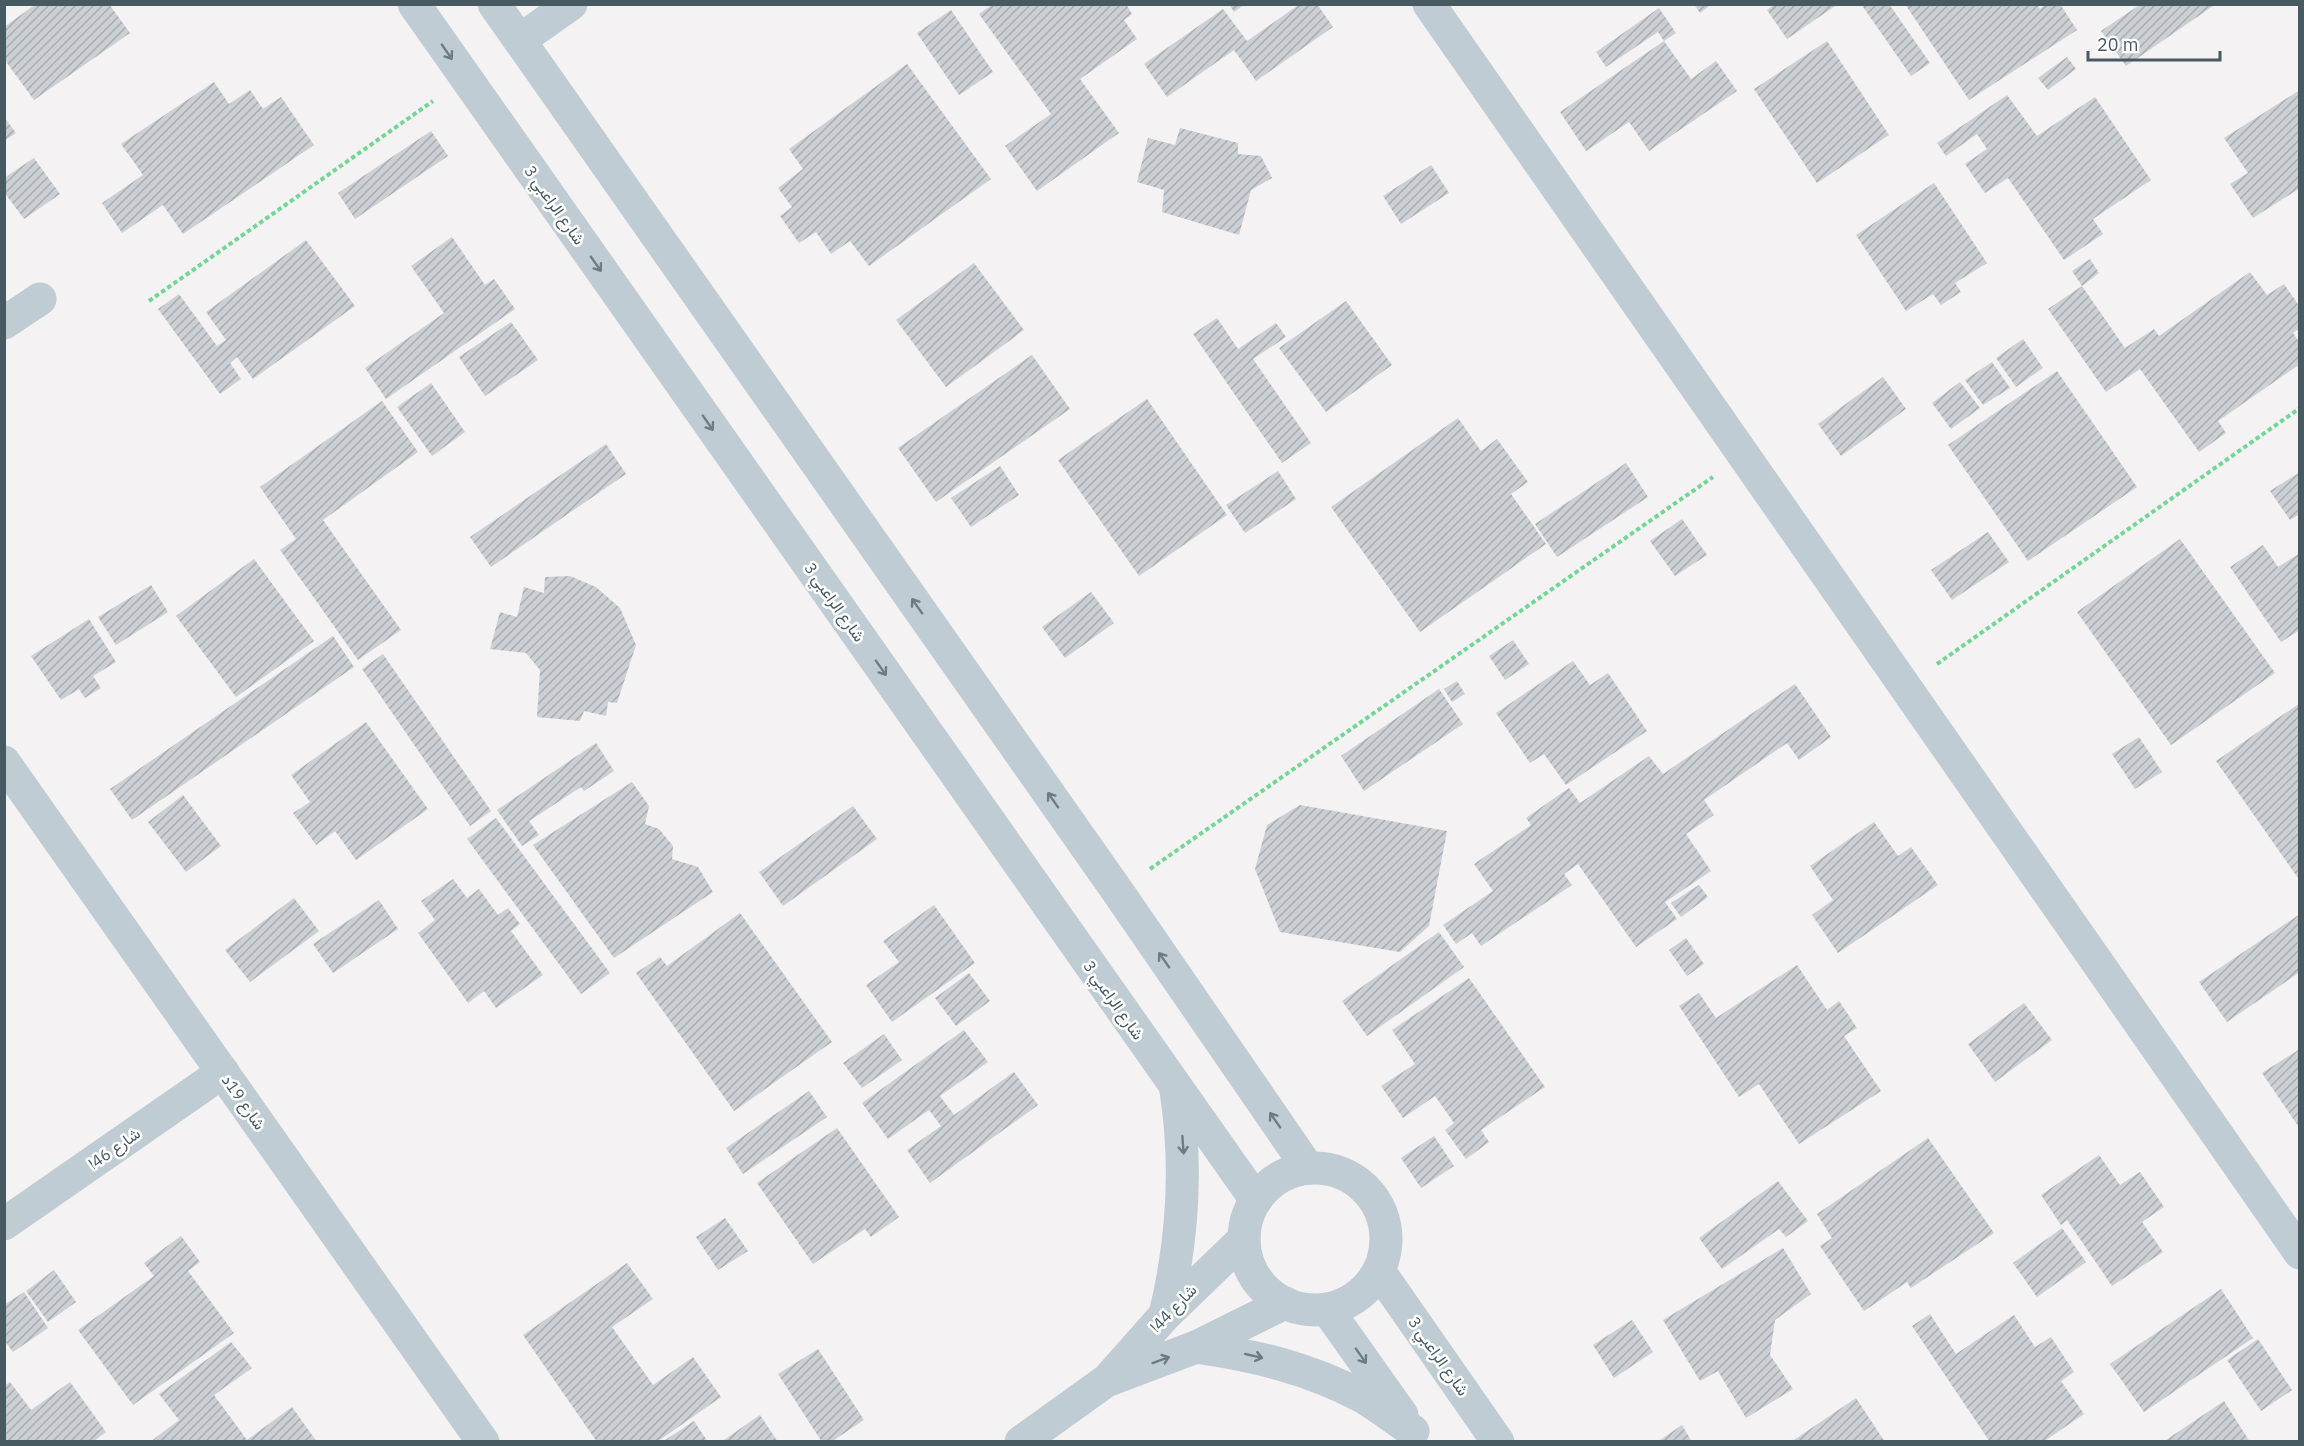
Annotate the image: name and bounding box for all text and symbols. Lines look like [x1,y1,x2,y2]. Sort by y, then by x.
scale bar [2088,24,2220,62]
text: 20 m [2097,33,2139,56]
one-way arrow [441,44,453,60]
street label: شارع الراعبي 3 [517,161,590,251]
one-way arrow [590,255,602,271]
one-way arrow [702,414,714,431]
street label: شارع الراعبي 3 [797,558,870,648]
one-way arrow [911,598,923,614]
one-way arrow [875,660,887,676]
one-way arrow [1047,792,1059,808]
one-way arrow [1158,952,1170,968]
street label: شارع الراعبي 3 [1076,956,1149,1046]
street label: شارع 19د [216,1071,270,1135]
one-way arrow [1269,1113,1281,1129]
street label: شارع 46ا [84,1123,145,1175]
one-way arrow [1177,1134,1188,1154]
street label: شارع 44ا [1145,1280,1202,1338]
street label: شارع الراعبي 3 [1401,1312,1474,1402]
one-way arrow [1354,1348,1367,1364]
one-way arrow [1244,1351,1263,1363]
one-way arrow [1151,1353,1169,1364]

